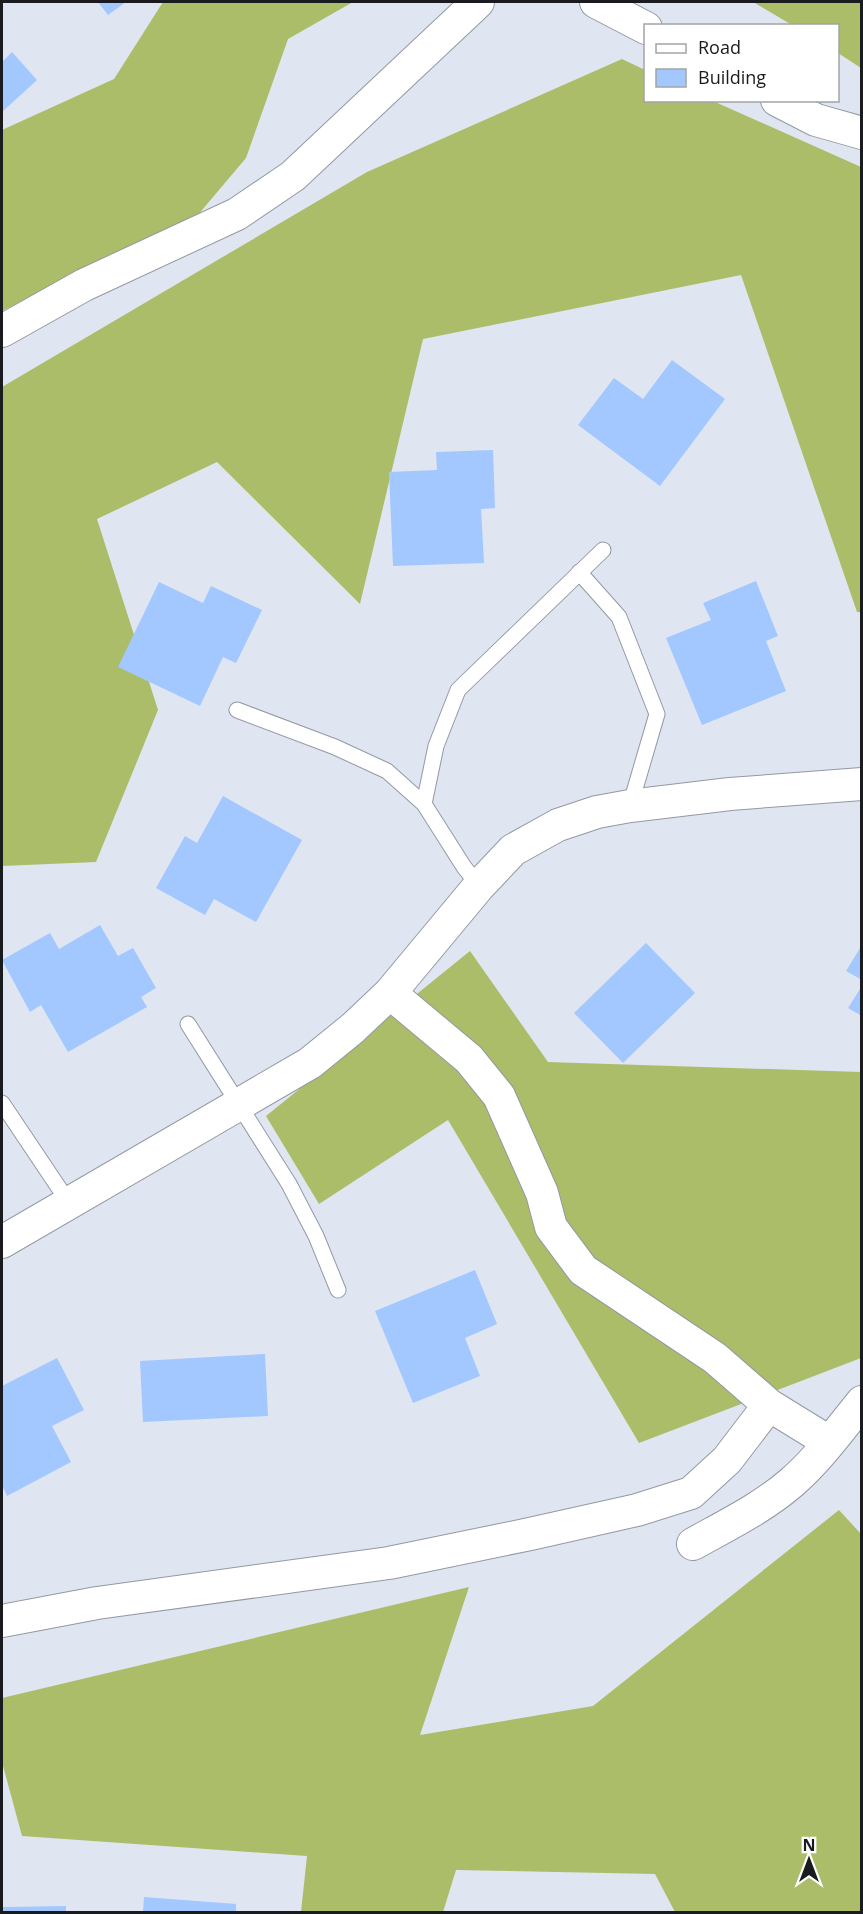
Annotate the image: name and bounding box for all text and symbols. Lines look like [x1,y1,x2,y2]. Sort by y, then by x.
legend [644,24,839,102]
text: Road [698,35,741,59]
text: Building [698,65,766,89]
north arrow [779,1830,839,1890]
text: N [802,1834,816,1856]

